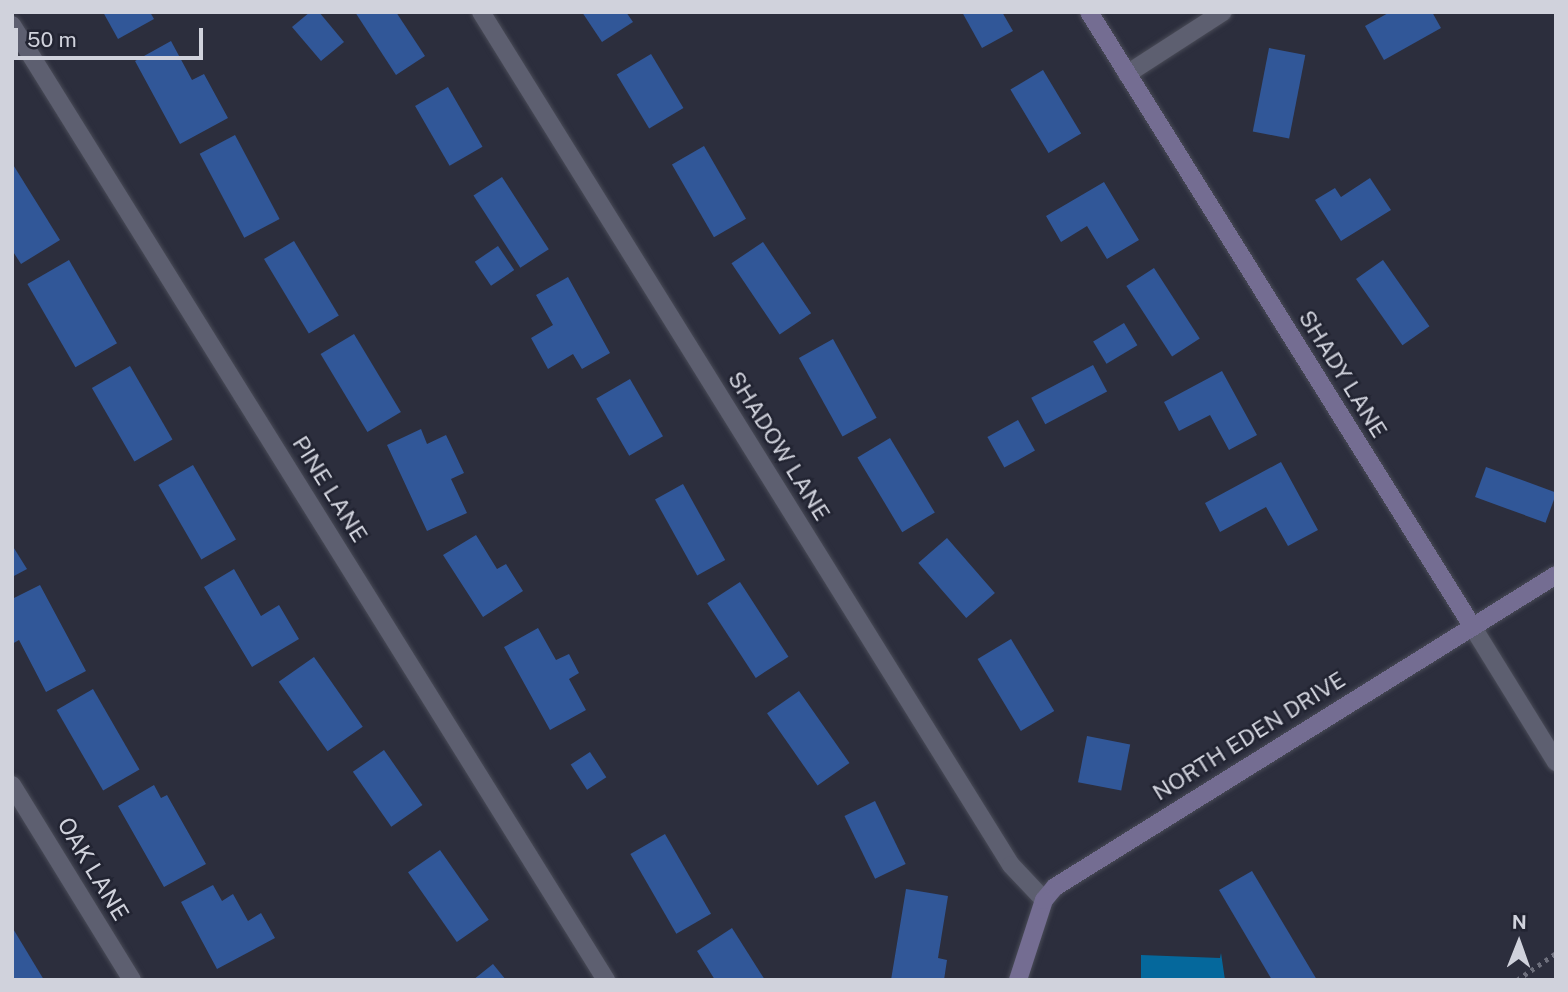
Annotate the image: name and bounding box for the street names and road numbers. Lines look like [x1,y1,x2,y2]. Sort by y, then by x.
street label: SHADY LANE [1293,305,1393,443]
street label: SHADOW LANE [722,366,836,526]
street label: PINE LANE [287,431,373,547]
street label: NORTH EDEN DRIVE [1148,666,1350,806]
street label: OAK LANE [51,812,135,926]

